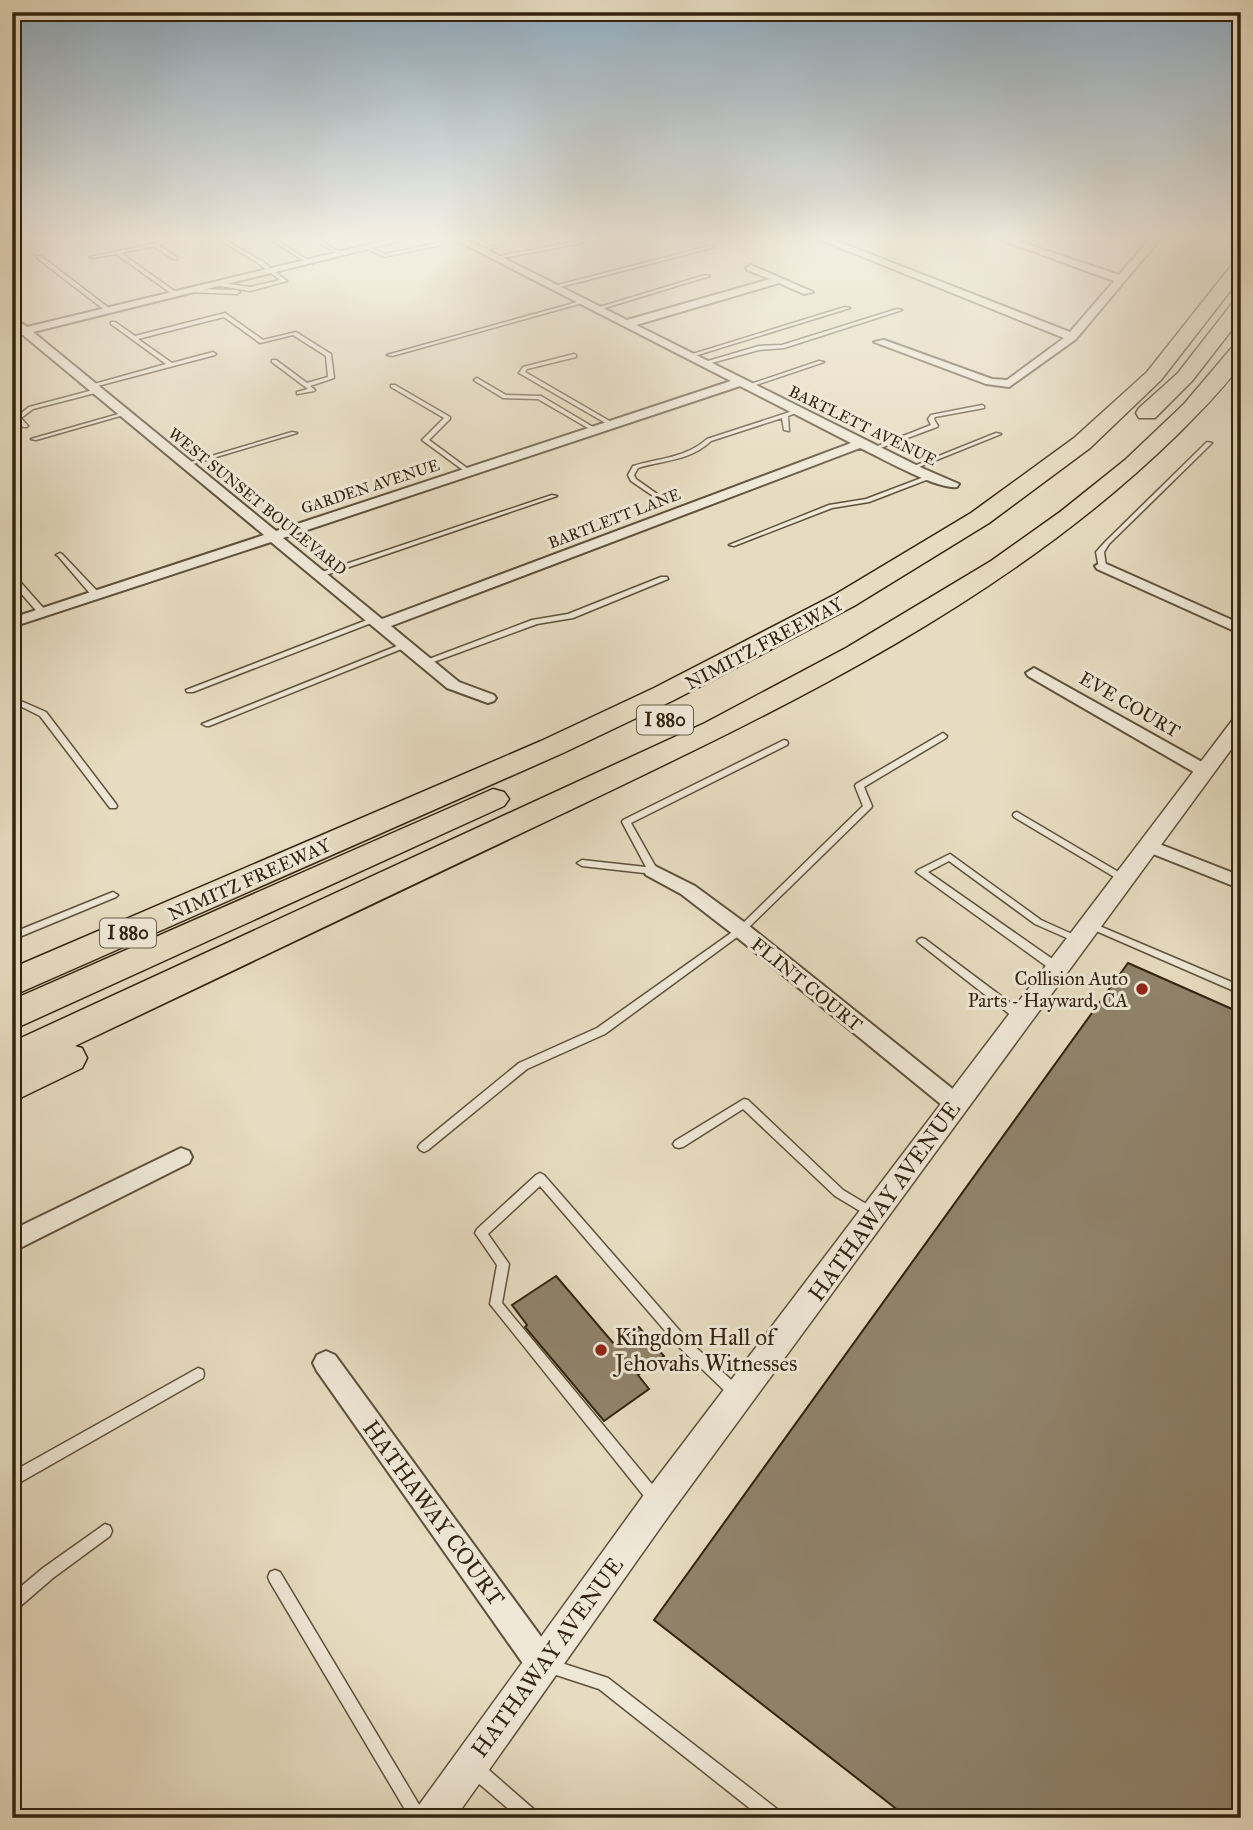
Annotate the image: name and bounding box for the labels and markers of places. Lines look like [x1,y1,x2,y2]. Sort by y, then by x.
place label: Collision Auto Parts - Hayward, CA [968,967,1128,1012]
marker: Collision Auto Parts - Hayward, CA [1134,981,1150,997]
place label: Kingdom Hall of Jehovahs Witnesses [612,1323,797,1377]
marker: Kingdom Hall of Jehovahs Witnesses [593,1342,609,1358]

